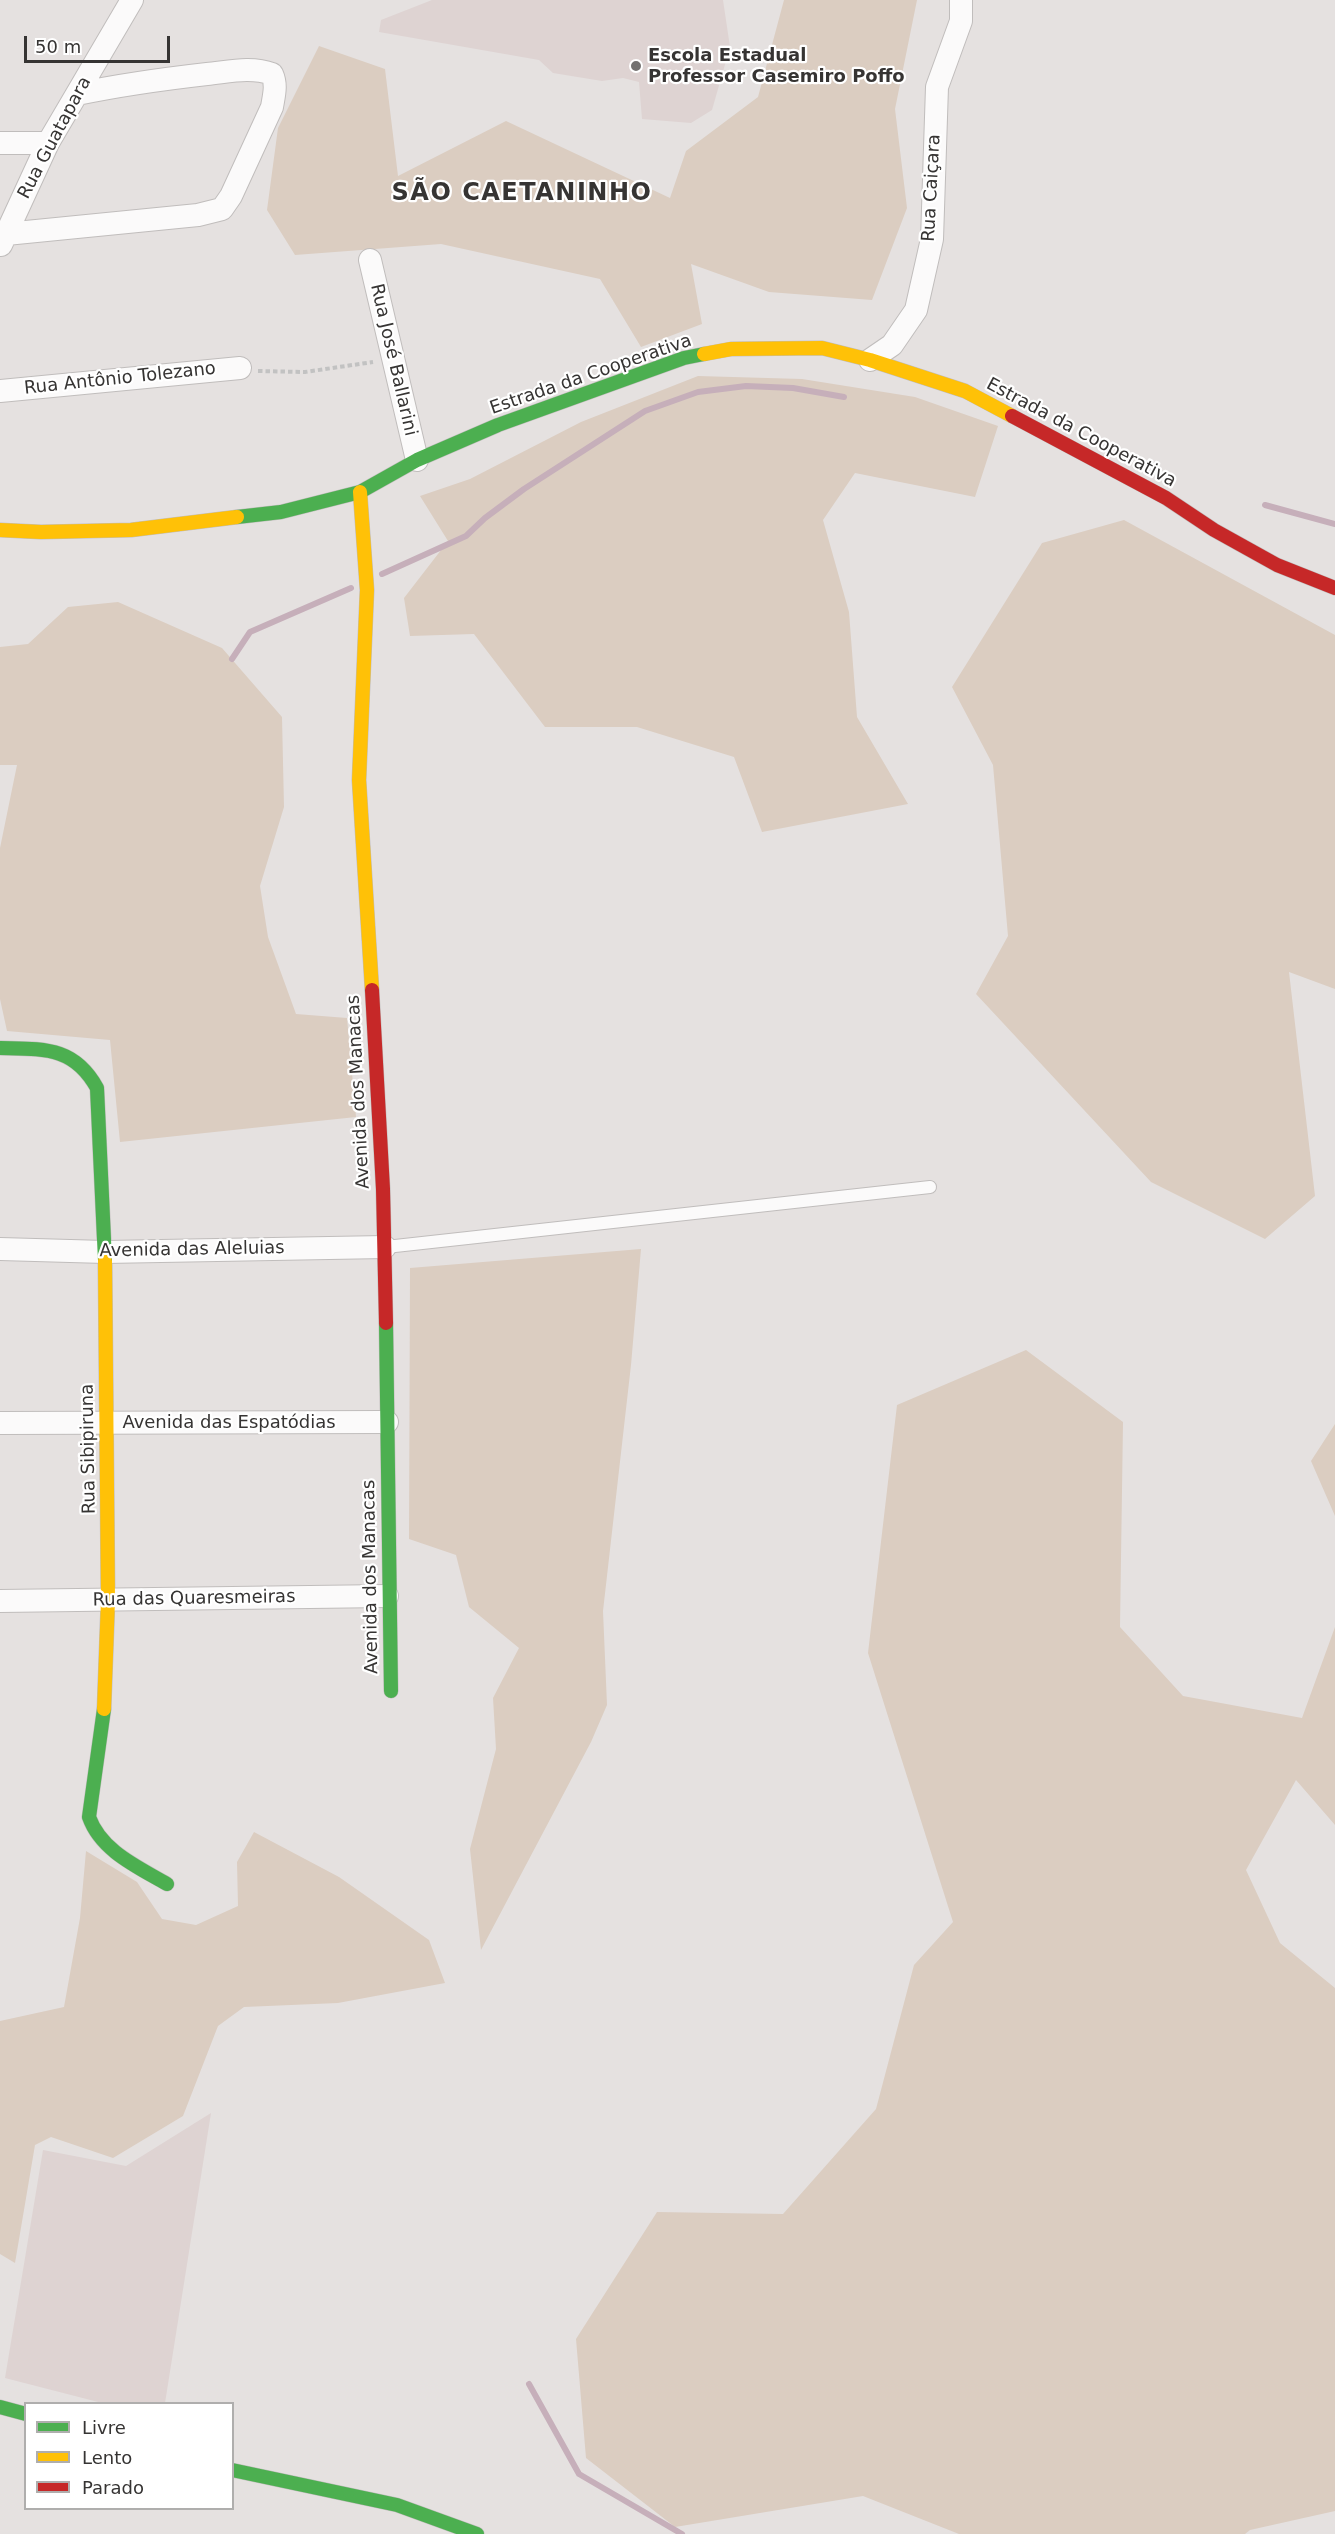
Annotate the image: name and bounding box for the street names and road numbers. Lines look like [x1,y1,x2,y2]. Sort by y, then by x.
street label: Rua Guatapara [14,73,96,203]
street label: Rua Caiçara [918,134,946,242]
street label: Rua José Ballarini [365,282,421,438]
street label: Estrada da Cooperativa [487,330,695,420]
street label: Rua Antônio Tolezano [23,358,217,400]
street label: Estrada da Cooperativa [982,374,1180,492]
street label: Avenida dos Manacas [343,994,375,1190]
street label: Avenida das Aleluias [99,1238,285,1262]
street label: Rua Sibipiruna [77,1384,101,1514]
street label: Avenida das Espatódias [122,1412,336,1434]
street label: Avenida dos Manacas [359,1480,383,1674]
street label: Rua das Quaresmeiras [92,1586,296,1612]

